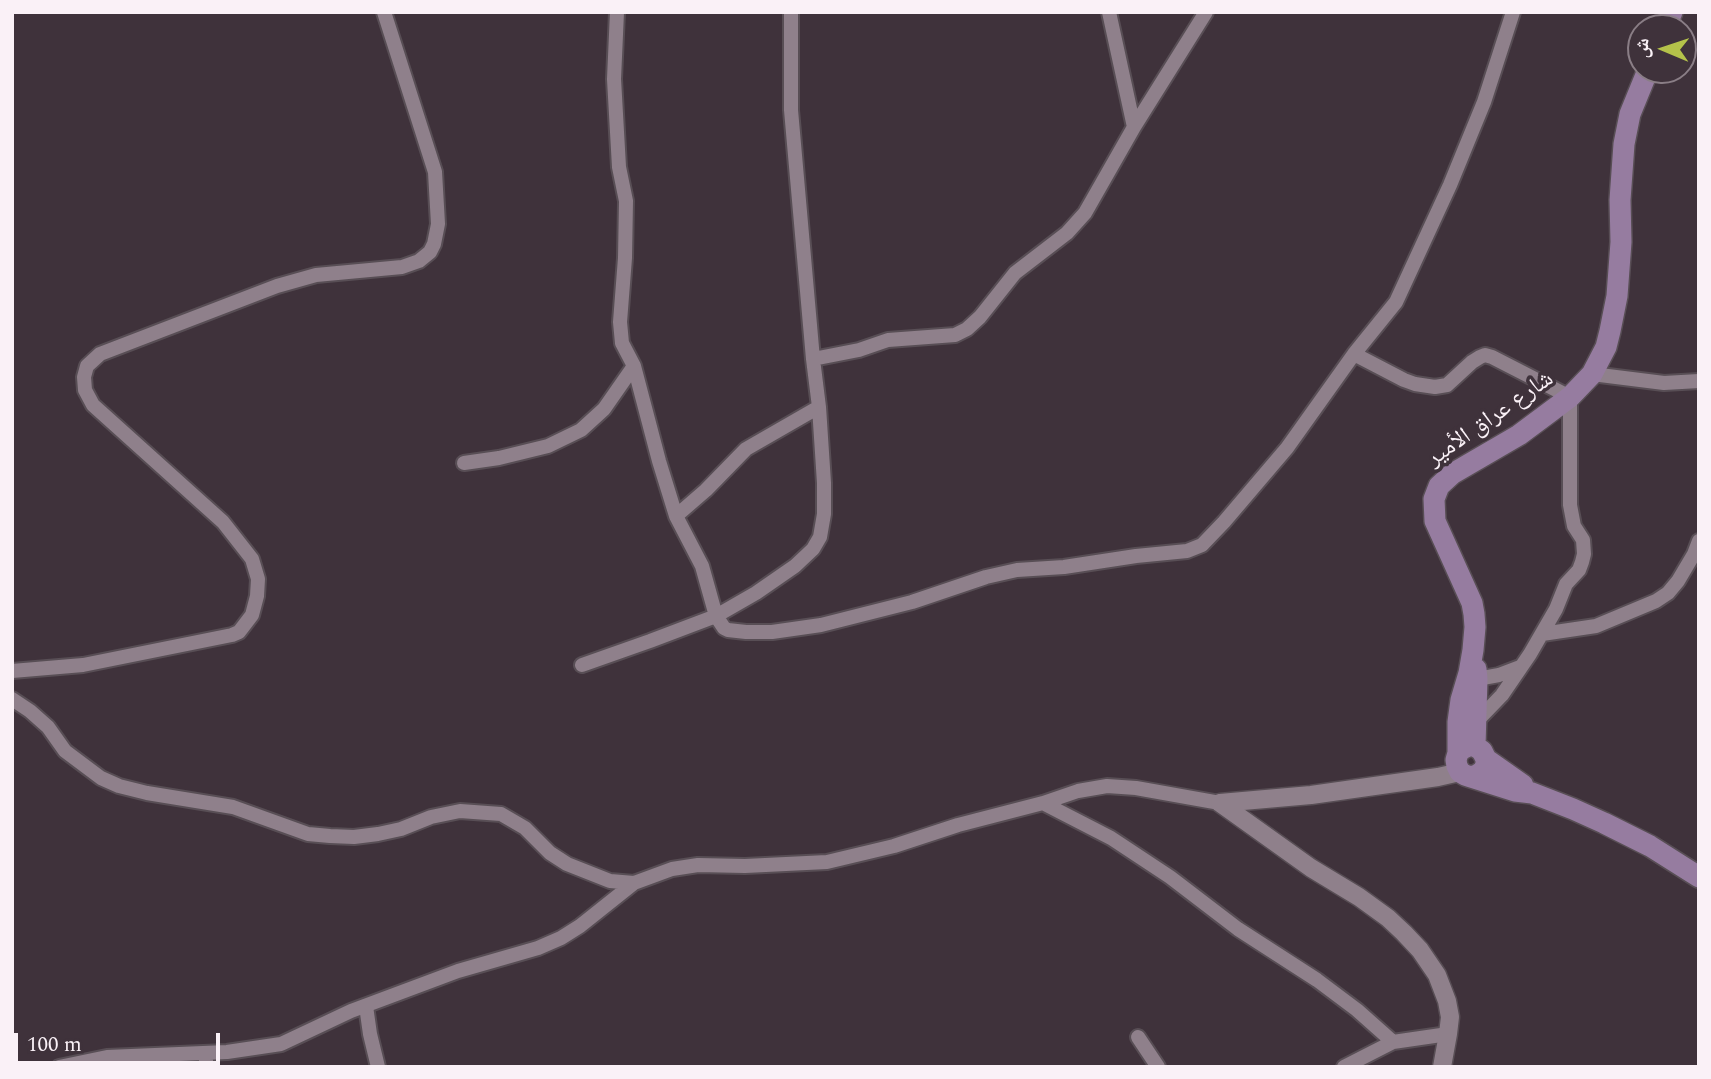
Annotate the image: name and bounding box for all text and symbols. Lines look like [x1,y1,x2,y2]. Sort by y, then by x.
north arrow [1627,14,1697,84]
text: ش [1628,38,1657,59]
street label: شارع عراق الأمير [1422,366,1560,474]
scale bar [18,1020,224,1064]
text: 100 m [27,1029,82,1061]

